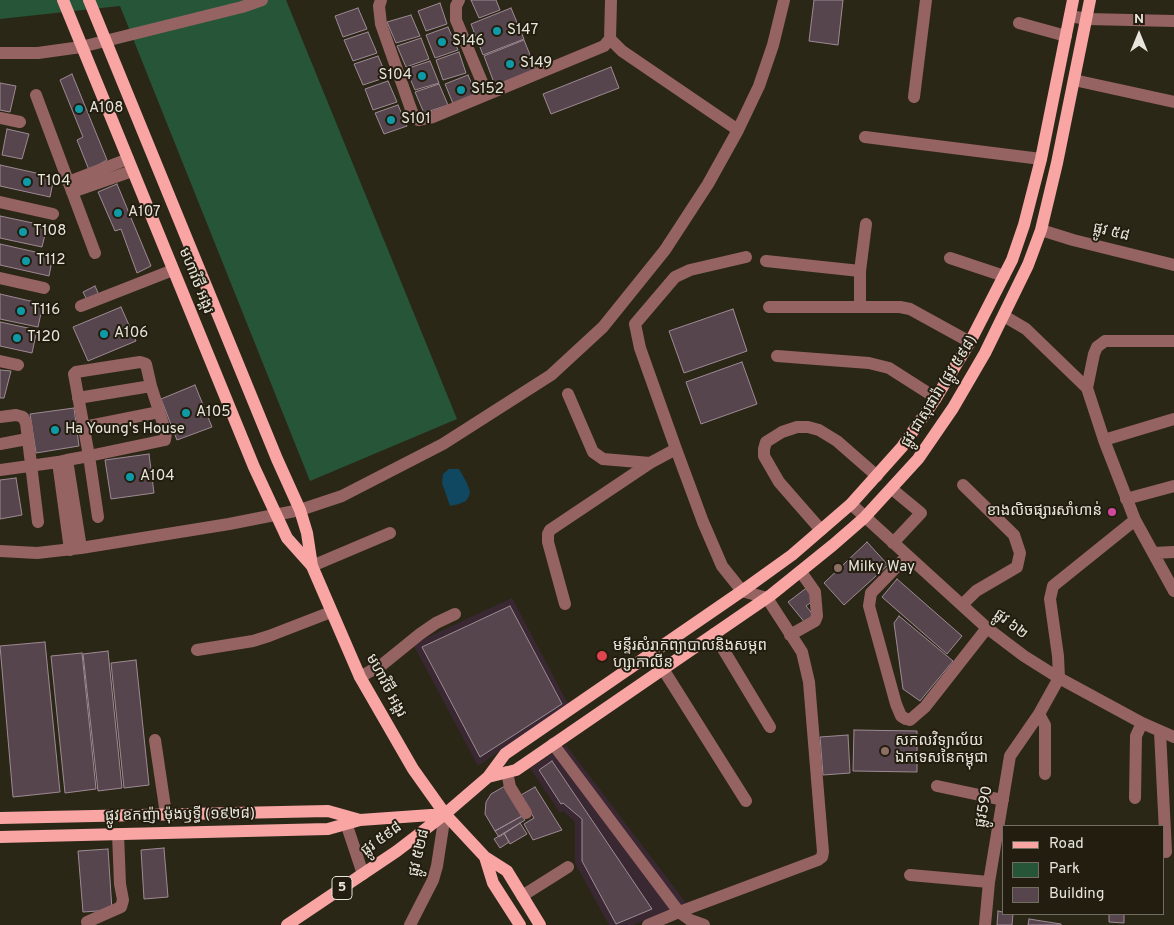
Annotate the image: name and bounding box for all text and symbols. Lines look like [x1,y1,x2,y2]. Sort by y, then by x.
north arrow [1114,10,1164,60]
text: N [1134,11,1144,28]
place label: S147 [507,22,538,40]
marker: S147 [491,25,503,37]
place label: S146 [452,33,485,51]
marker: S146 [436,36,448,48]
place label: S149 [520,55,552,73]
marker: S149 [504,58,516,70]
place label: S104 [378,67,412,85]
marker: S104 [416,70,428,82]
place label: S152 [471,81,504,99]
marker: S152 [455,84,467,96]
place label: A108 [89,100,123,118]
marker: A108 [73,103,85,115]
place label: S101 [401,111,431,129]
marker: S101 [385,114,397,126]
place label: T104 [37,173,71,191]
marker: T104 [21,176,33,188]
place label: A107 [128,204,161,222]
marker: A107 [112,207,124,219]
street label: ផ្លូវ ៥៨ [1091,220,1131,246]
place label: T108 [33,223,66,241]
marker: T108 [17,226,29,238]
street label: មហាវិថី អង្គរ [174,246,216,316]
place label: T112 [36,252,65,270]
marker: T112 [20,255,32,267]
place label: T116 [31,302,60,320]
marker: T116 [15,305,27,317]
place label: A106 [114,325,148,343]
marker: A106 [98,328,110,340]
place label: T120 [27,329,60,347]
marker: T120 [11,332,23,344]
street label: ផ្លូវ ជាសុផារ៉ា (ផ្លូវ ៥៩៨) [898,332,982,452]
place label: A105 [196,404,231,422]
marker: A105 [180,407,192,419]
place label: Ha Young's House [65,421,185,439]
marker: Ha Young's House [49,424,61,436]
place label: A104 [140,468,175,486]
marker: A104 [124,471,136,483]
place label: ខាងលិចផ្សារសាំហាន់ [987,503,1102,521]
marker: ខាងលិចផ្សារសាំហាន់ [1106,506,1118,518]
place label: Milky Way [848,559,915,577]
marker: Milky Way [832,562,844,574]
street label: ផ្លូវ ៦២ [989,606,1031,644]
place label: មន្ទីរសំរាកព្យាបាលនិងសម្ភព ហ្សាកាលីន [613,638,767,673]
marker: មន្ទីរសំរាកព្យាបាលនិងសម្ភព ហ្សាកាលីន [595,649,609,663]
street label: មហាវិថី អង្គរ [361,651,409,721]
place label: សកលវិទ្យាល័យ ឯកទេសនៃកម្ពុជា [895,733,988,768]
marker: សកលវិទ្យាល័យ ឯកទេសនៃកម្ពុជា [879,745,891,757]
street label: ផ្លូវ590 [972,785,998,829]
street label: ផ្លូវ ឧកញ៉ា ម៉ុងឫទ្ធី (១៩២៨) [105,806,255,826]
street label: ផ្លូវ ៥៩៨ [358,819,406,861]
legend [1002,825,1164,915]
street label: ផ្លូវ ៥២៨ [406,827,434,879]
text: Road [1049,835,1084,854]
text: Park [1049,860,1080,879]
road number: 5 [332,876,352,900]
text: Building [1049,885,1104,904]

